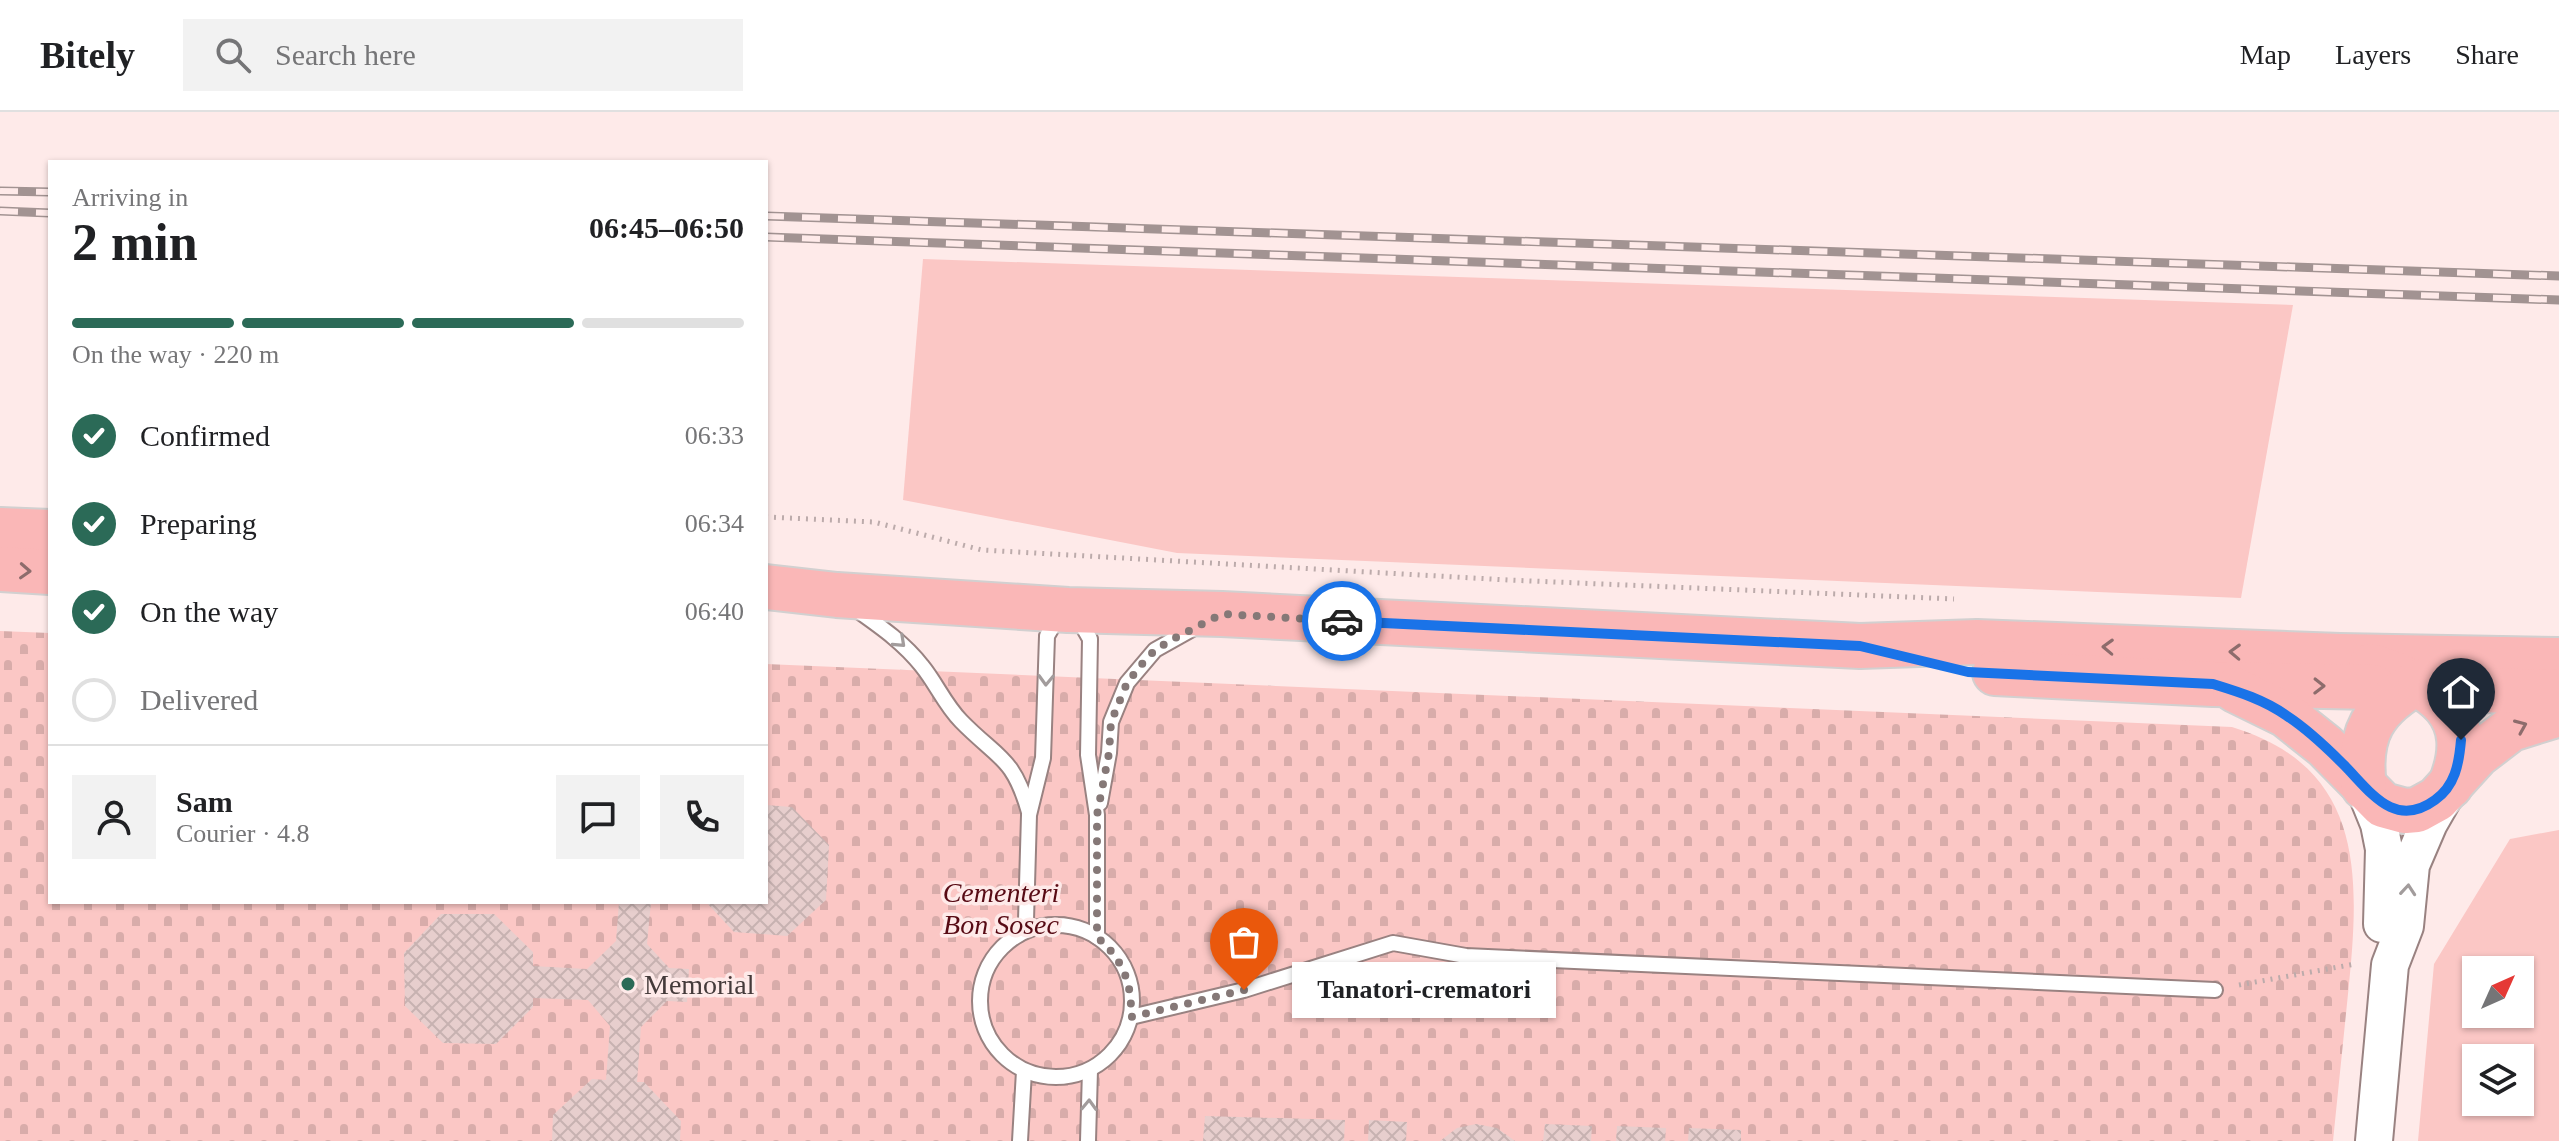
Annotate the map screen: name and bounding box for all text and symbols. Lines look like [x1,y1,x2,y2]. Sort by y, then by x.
search box [183,19,743,91]
icon: search [211,33,255,77]
text: Bitely [40,34,135,76]
text: Search here [275,38,416,71]
text: Map [2240,39,2291,70]
text: Layers [2335,39,2411,70]
text: Share [2455,39,2519,70]
text: Arriving in [72,183,188,212]
text: 06:45–06:50 [589,211,744,244]
text: 2 min [72,214,198,271]
text: On the way · 220 m [72,340,279,369]
icon: check [72,414,116,458]
text: Confirmed [140,419,270,452]
text: 06:33 [685,421,744,450]
icon: check [72,502,116,546]
text: Preparing [140,507,257,540]
text: 06:34 [685,509,744,538]
one-way arrow [19,562,32,579]
courier [1302,581,1382,661]
icon: check [72,590,116,634]
text: On the way [140,595,278,628]
text: 06:40 [685,597,744,626]
icon: car [1320,599,1364,643]
one-way arrow [890,633,905,647]
one-way arrow [2101,639,2114,656]
one-way arrow [2228,644,2241,661]
pin [2427,658,2495,740]
icon: home [2439,670,2483,714]
one-way arrow [1037,674,1054,687]
one-way arrow [2313,677,2326,695]
text: Delivered [140,683,258,716]
one-way arrow [2513,719,2527,736]
button: person [72,775,156,859]
button: chat [556,775,640,859]
button: phone [660,775,744,859]
text: Sam [176,785,233,818]
text: Courier · 4.8 [176,819,310,848]
park label: Cementeri Bon Sosec [943,877,1059,940]
one-way arrow [2399,883,2416,896]
pin [1210,908,1278,990]
icon: bag [1222,920,1266,964]
north arrow [2462,956,2534,1028]
map controls [2462,956,2534,1116]
callout: Tanatori-crematori [1292,962,1556,1018]
place label: Memorial [644,969,755,1000]
marker: Memorial [619,975,637,993]
text: Tanatori-crematori [1317,975,1531,1004]
button: layers [2462,1044,2534,1116]
one-way arrow [1080,1098,1097,1111]

